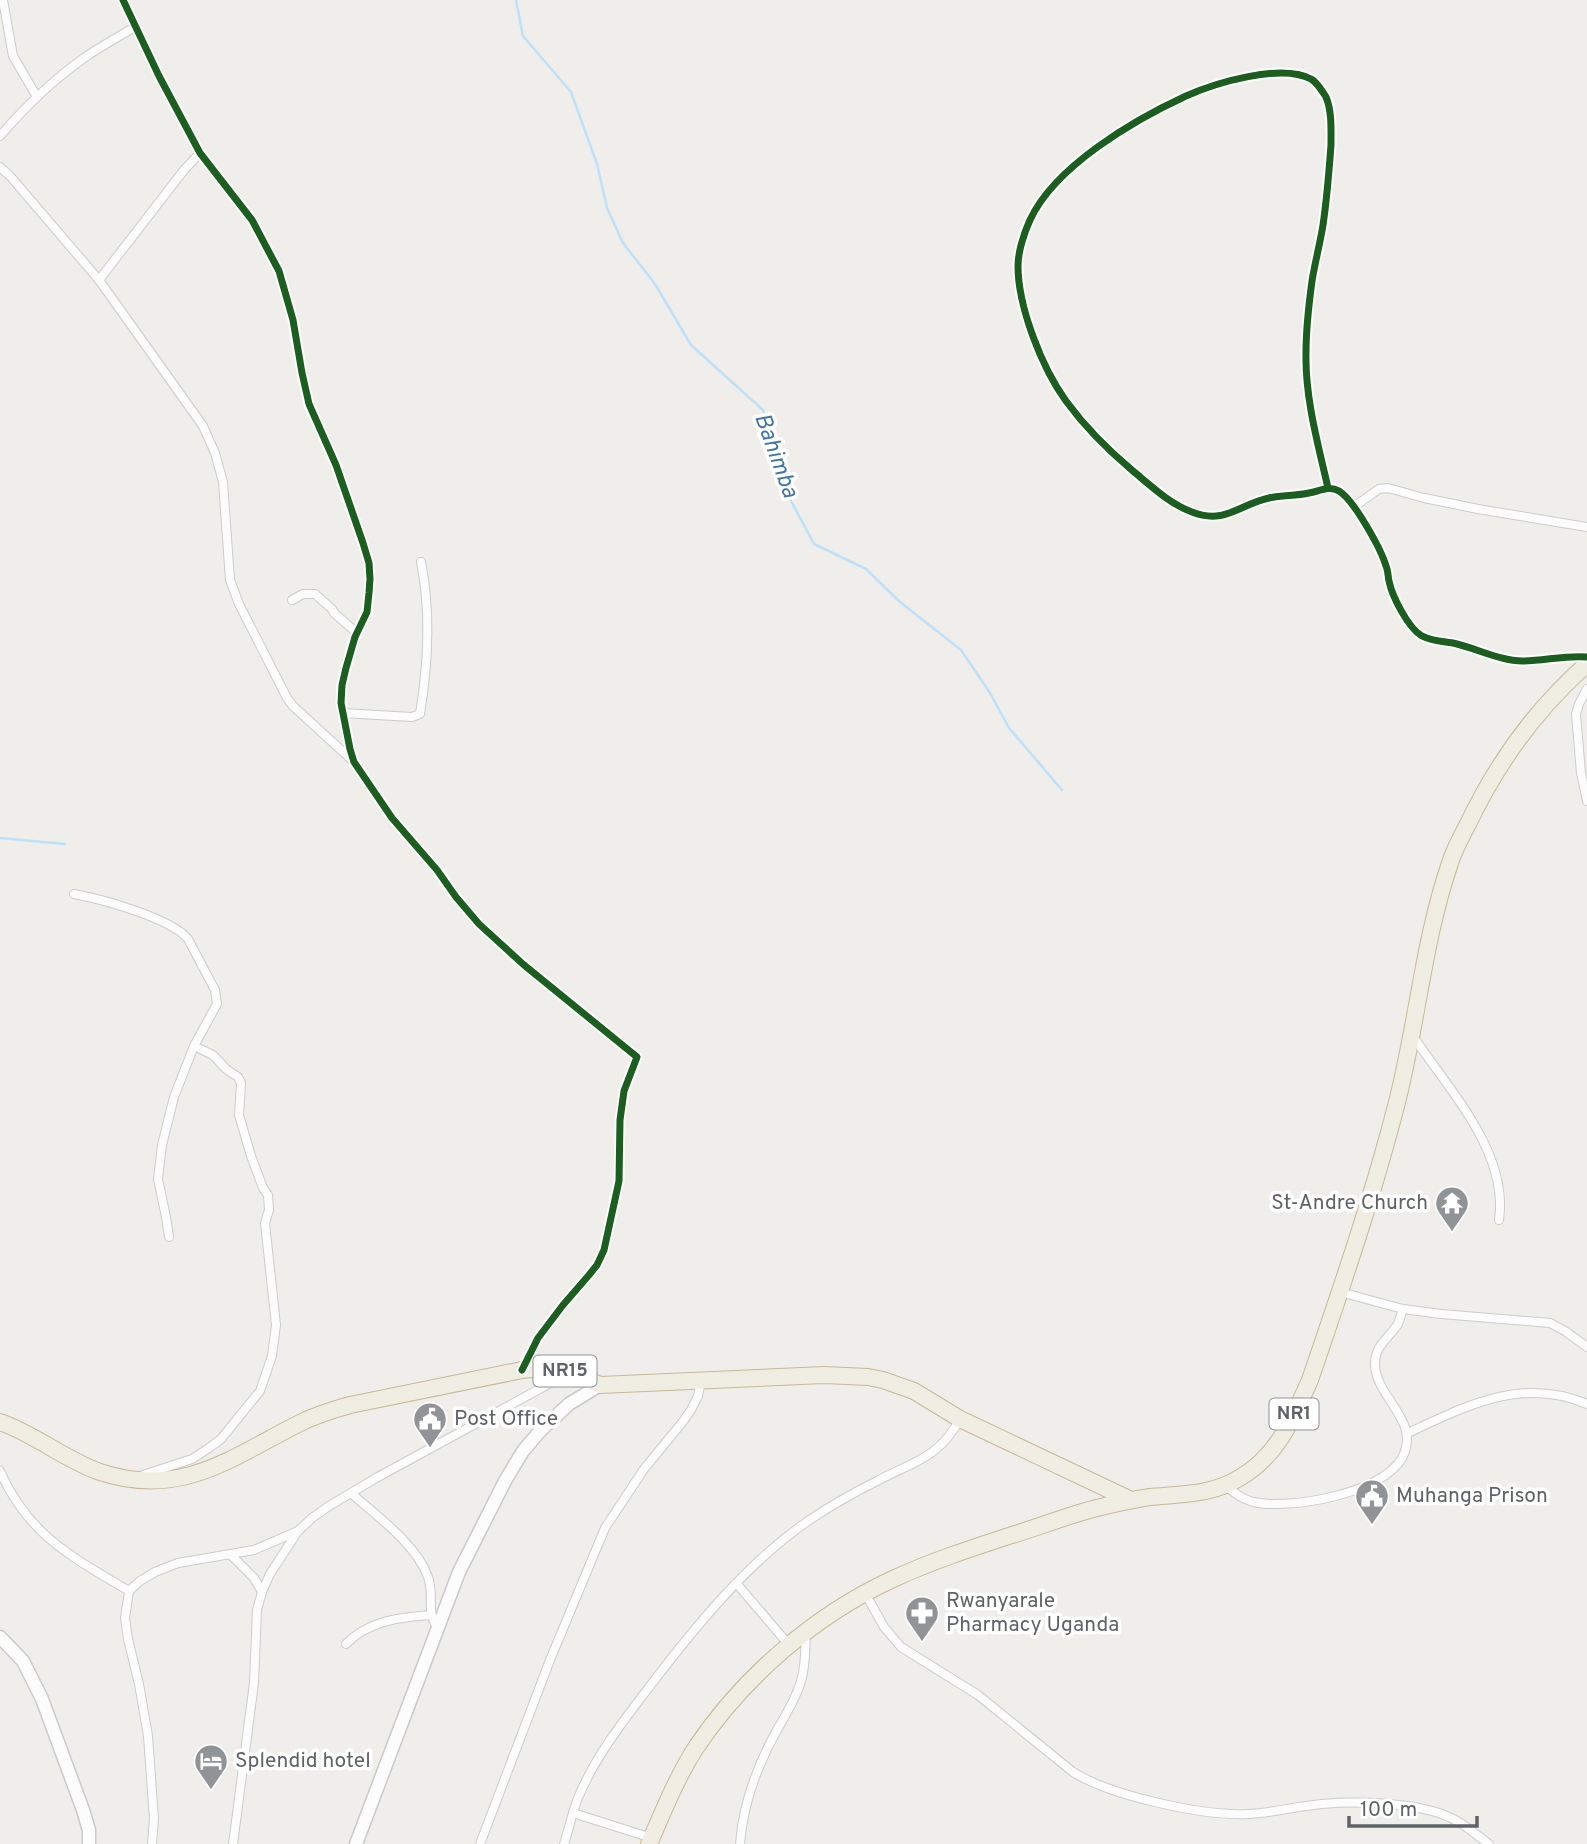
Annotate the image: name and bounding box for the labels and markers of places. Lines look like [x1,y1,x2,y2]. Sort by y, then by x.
temple icon: St-Andre Church [1433,1184,1471,1233]
place label: St-Andre Church [1271,1190,1428,1217]
public building icon: Post Office [411,1400,449,1449]
place label: Post Office [454,1406,558,1433]
public building icon: Muhanga Prison [1353,1477,1391,1526]
place label: Muhanga Prison [1396,1483,1548,1510]
place label: Rwanyarale Pharmacy Uganda [946,1588,1119,1639]
pharmacy icon: Rwanyarale Pharmacy Uganda [903,1594,941,1643]
hotel icon: Splendid hotel [192,1742,230,1791]
place label: Splendid hotel [235,1748,371,1775]

